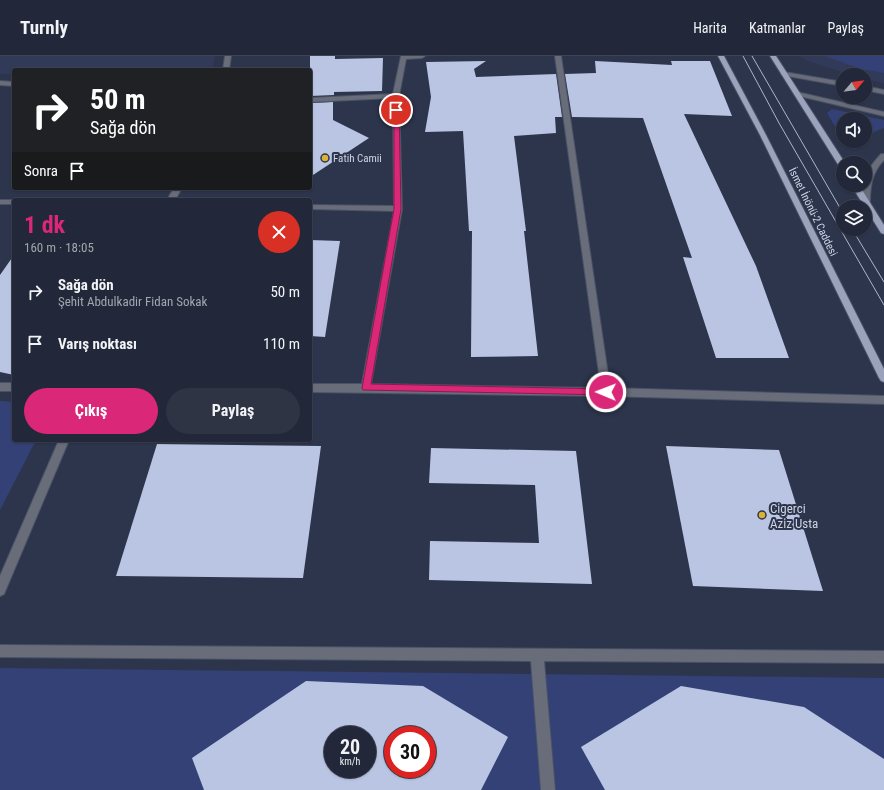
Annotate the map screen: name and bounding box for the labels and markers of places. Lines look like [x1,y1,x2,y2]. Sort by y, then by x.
pin [379,93,413,127]
place label: Fatih Camii [333,152,382,165]
marker: Fatih Camii [320,153,330,163]
place label: Cigerci Aziz Usta [770,501,818,531]
marker: Cigerci Aziz Usta [757,510,767,520]

